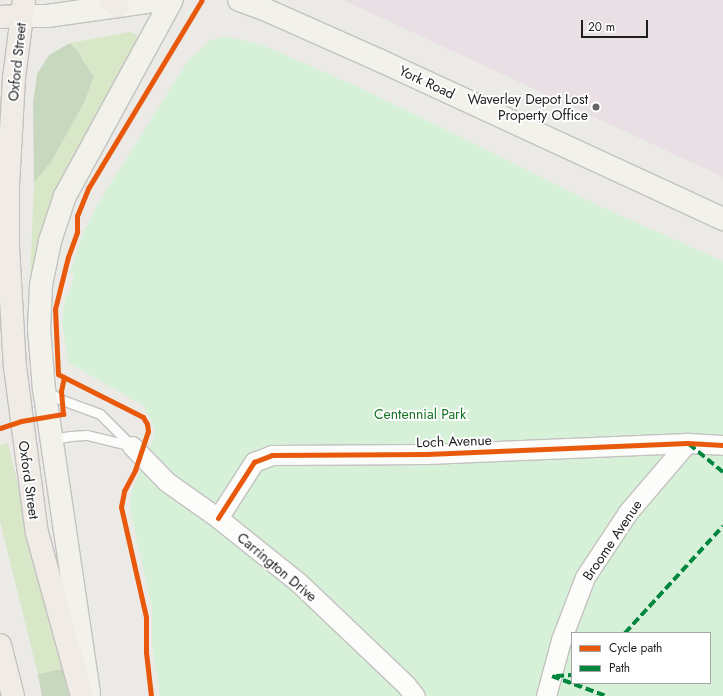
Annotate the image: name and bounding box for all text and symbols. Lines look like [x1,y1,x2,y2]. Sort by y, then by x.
scale bar [583,12,650,38]
text: 20 m [588,18,615,36]
street label: Oxford Street [5,22,29,102]
street label: York Road [397,62,457,102]
place label: Waverley Depot Lost Property Office [467,91,588,124]
marker: Waverley Depot Lost Property Office [591,102,601,112]
park label: Centennial Park [374,406,466,422]
street label: Loch Avenue [416,431,492,451]
street label: Oxford Street [15,440,43,520]
street label: Broome Avenue [579,496,645,584]
street label: Carrington Drive [234,529,320,605]
legend [571,632,711,684]
text: Cycle path [609,639,662,657]
text: Path [609,659,630,677]

